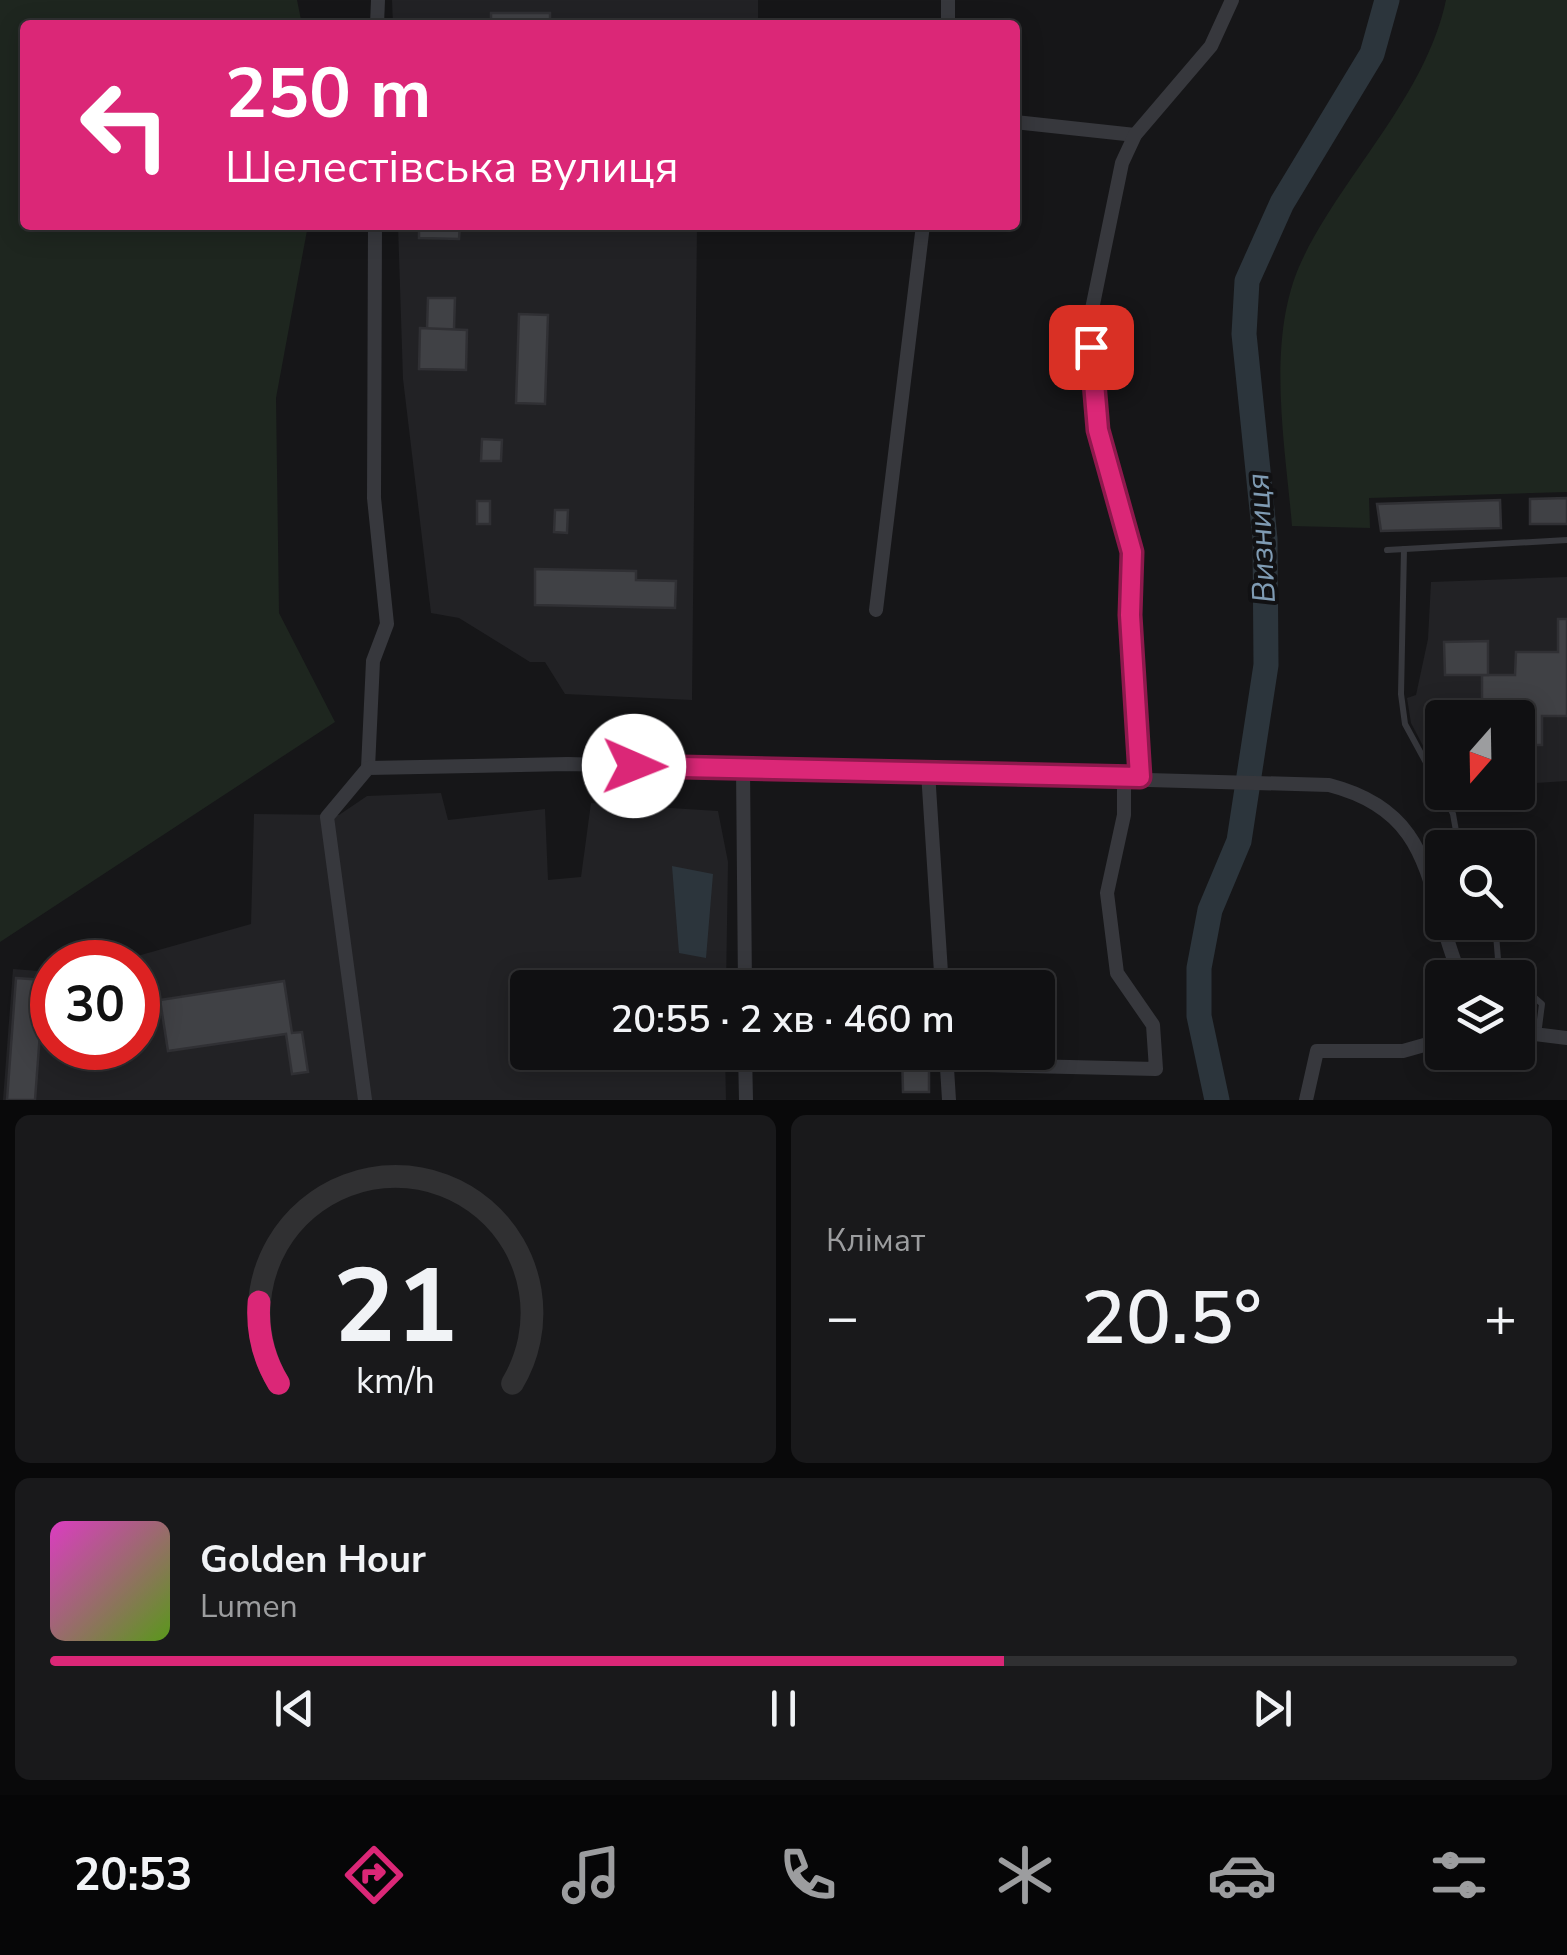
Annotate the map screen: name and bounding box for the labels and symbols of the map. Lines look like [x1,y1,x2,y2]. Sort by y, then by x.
pin [1049,305,1134,390]
water label: Визниця [1236,472,1286,604]
north arrow [1425,700,1535,810]
position arrow [582,714,686,818]
speed limit sign: 30 [30,940,160,1070]

